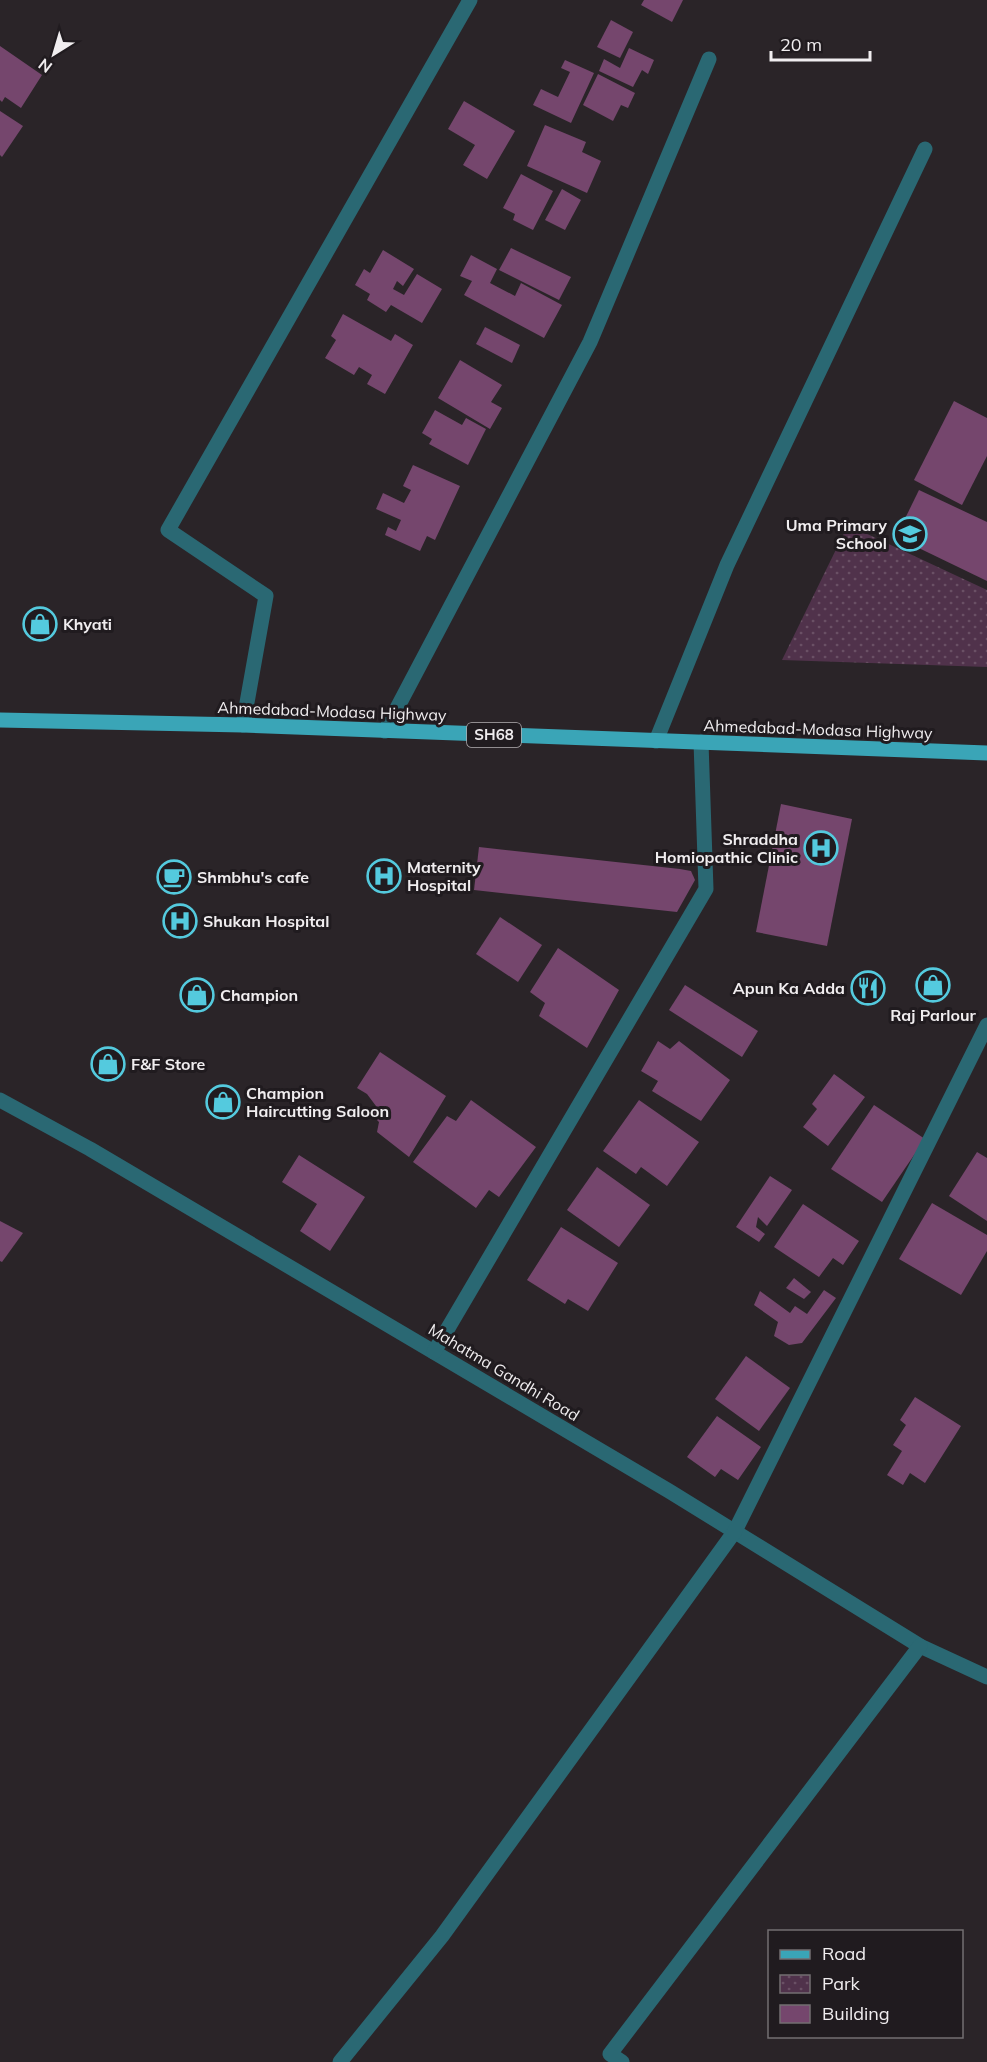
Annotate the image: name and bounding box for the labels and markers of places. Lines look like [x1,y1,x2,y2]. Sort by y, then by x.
place label: Uma Primary School [786,515,887,553]
school or university icon: Uma Primary School [892,516,928,552]
shop icon: Khyati [22,606,58,642]
place label: Khyati [63,614,112,634]
place label: Shraddha Homiopathic Clinic [655,829,798,867]
hospital icon: Shraddha Homiopathic Clinic [803,830,839,866]
place label: Maternity Hospital [407,857,481,895]
hospital icon: Maternity Hospital [366,858,402,894]
cafe icon: Shmbhu's cafe [156,859,192,895]
place label: Shmbhu's cafe [197,867,309,887]
hospital icon: Shukan Hospital [162,903,198,939]
place label: Shukan Hospital [203,911,329,931]
shop icon: Raj Parlour [915,967,951,1003]
restaurant icon: Apun Ka Adda [850,970,886,1006]
shop icon: Champion [179,977,215,1013]
place label: Apun Ka Adda [733,978,845,998]
place label: Champion [220,985,298,1005]
place label: Raj Parlour [890,1005,977,1025]
shop icon: F&F Store [90,1046,126,1082]
place label: F&F Store [131,1054,206,1074]
place label: Champion Haircutting Saloon [246,1083,389,1121]
shop icon: Champion Haircutting Saloon [205,1084,241,1120]

